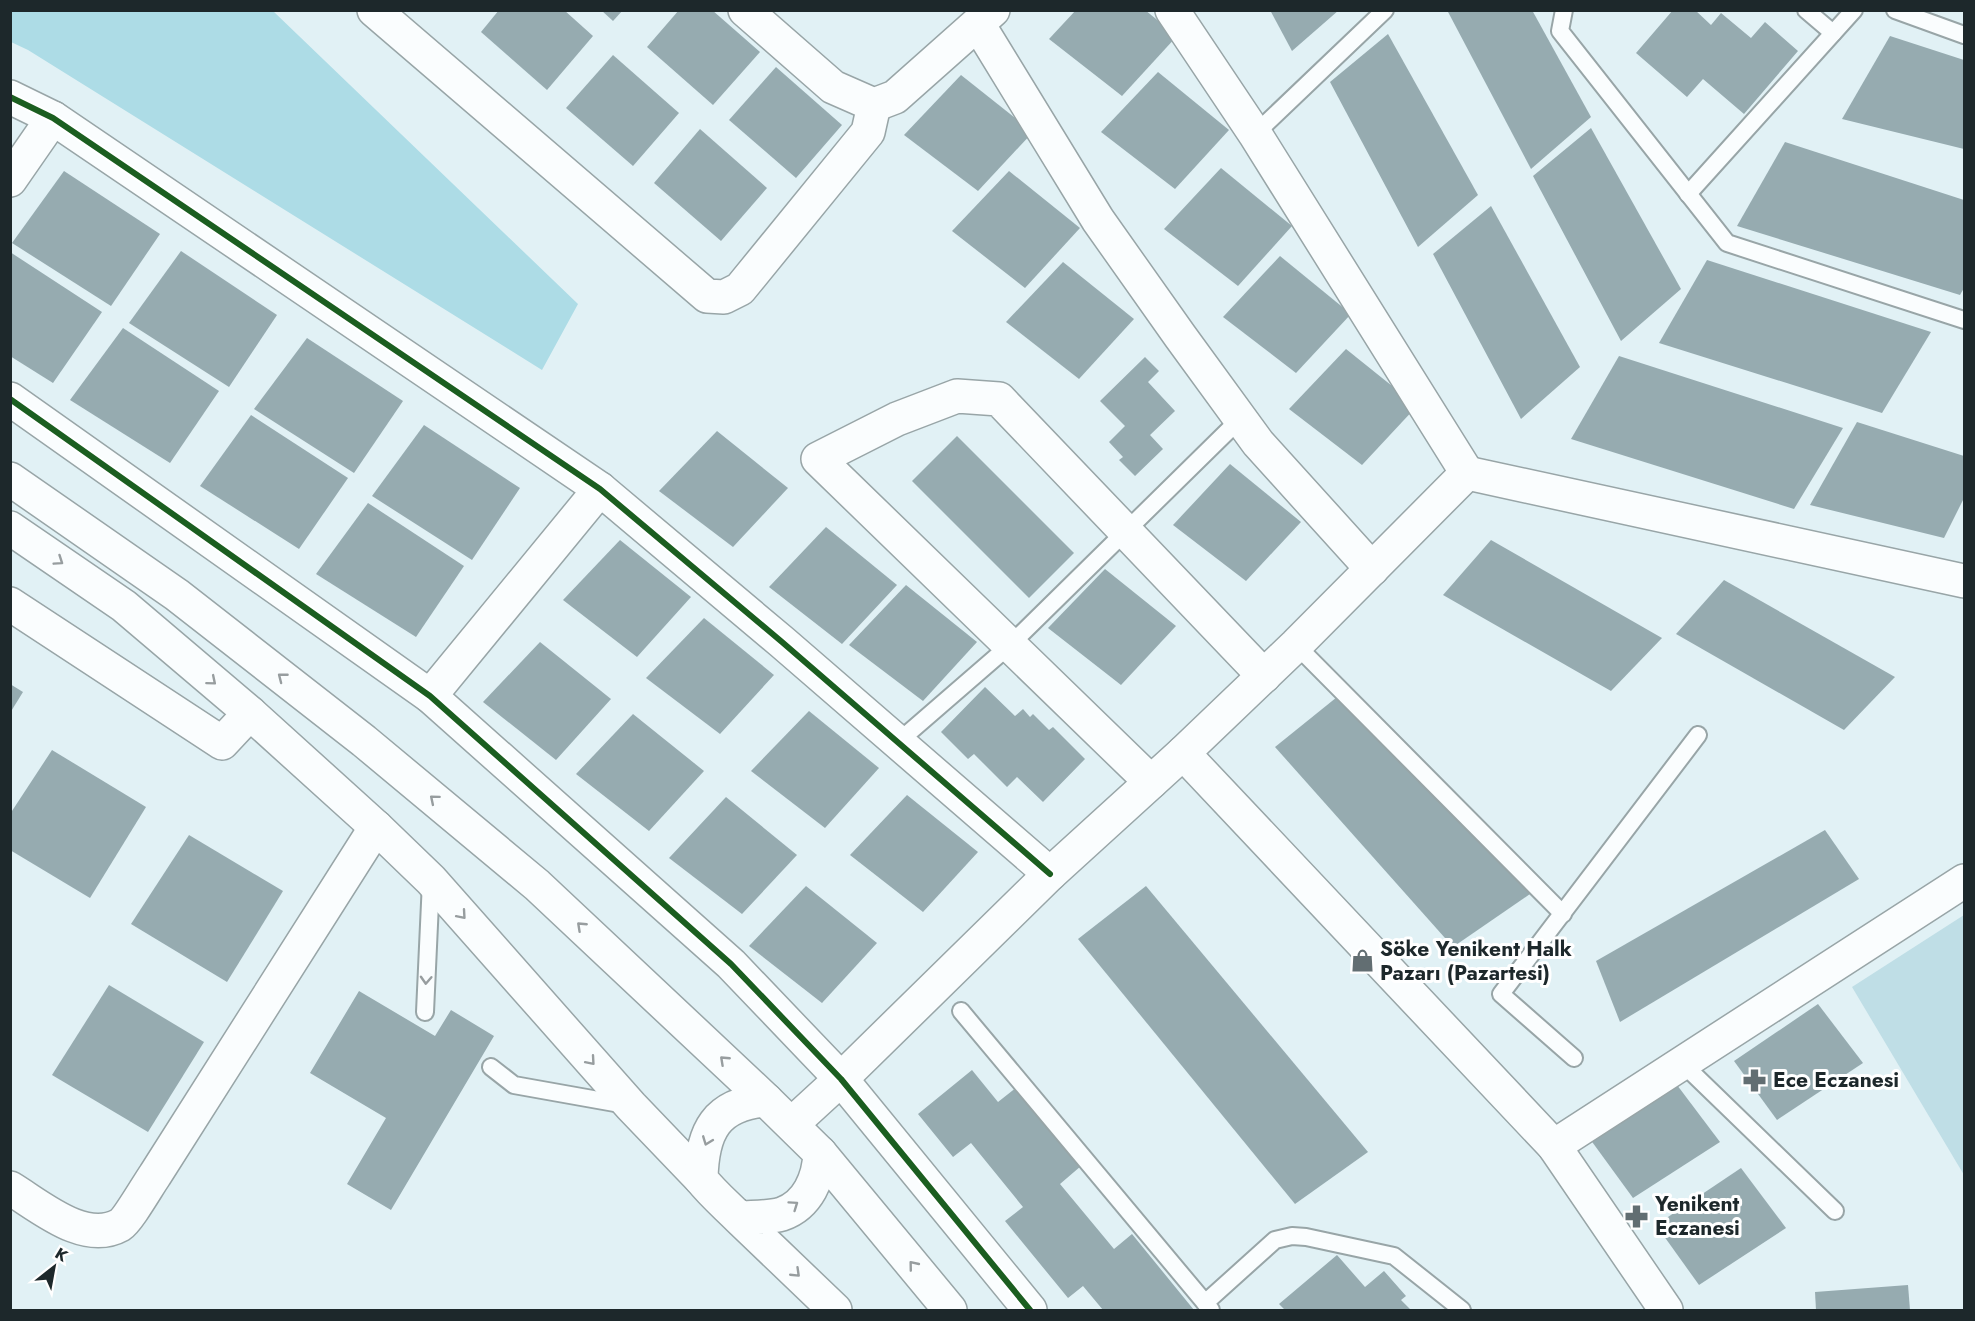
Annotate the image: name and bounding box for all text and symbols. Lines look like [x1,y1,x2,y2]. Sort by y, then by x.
one-way arrow [52,554,63,565]
one-way arrow [277,673,288,684]
one-way arrow [205,674,216,685]
one-way arrow [430,795,441,806]
one-way arrow [455,908,466,919]
one-way arrow [577,923,588,934]
place label: Söke Yenikent Halk Pazarı (Pazartesi) [1380,934,1572,988]
shop icon: Söke Yenikent Halk Pazarı (Pazartesi) [1349,948,1375,974]
one-way arrow [420,976,433,985]
one-way arrow [584,1054,595,1065]
one-way arrow [720,1056,731,1067]
place label: Ece Eczanesi [1773,1065,1899,1095]
pharmacy icon: Ece Eczanesi [1742,1067,1768,1093]
one-way arrow [701,1135,714,1145]
place label: Yenikent Eczanesi [1654,1189,1740,1243]
one-way arrow [788,1201,799,1212]
pharmacy icon: Yenikent Eczanesi [1624,1203,1650,1229]
north arrow [24,1237,84,1297]
text: K [51,1242,73,1268]
one-way arrow [909,1261,920,1272]
one-way arrow [790,1266,800,1277]

